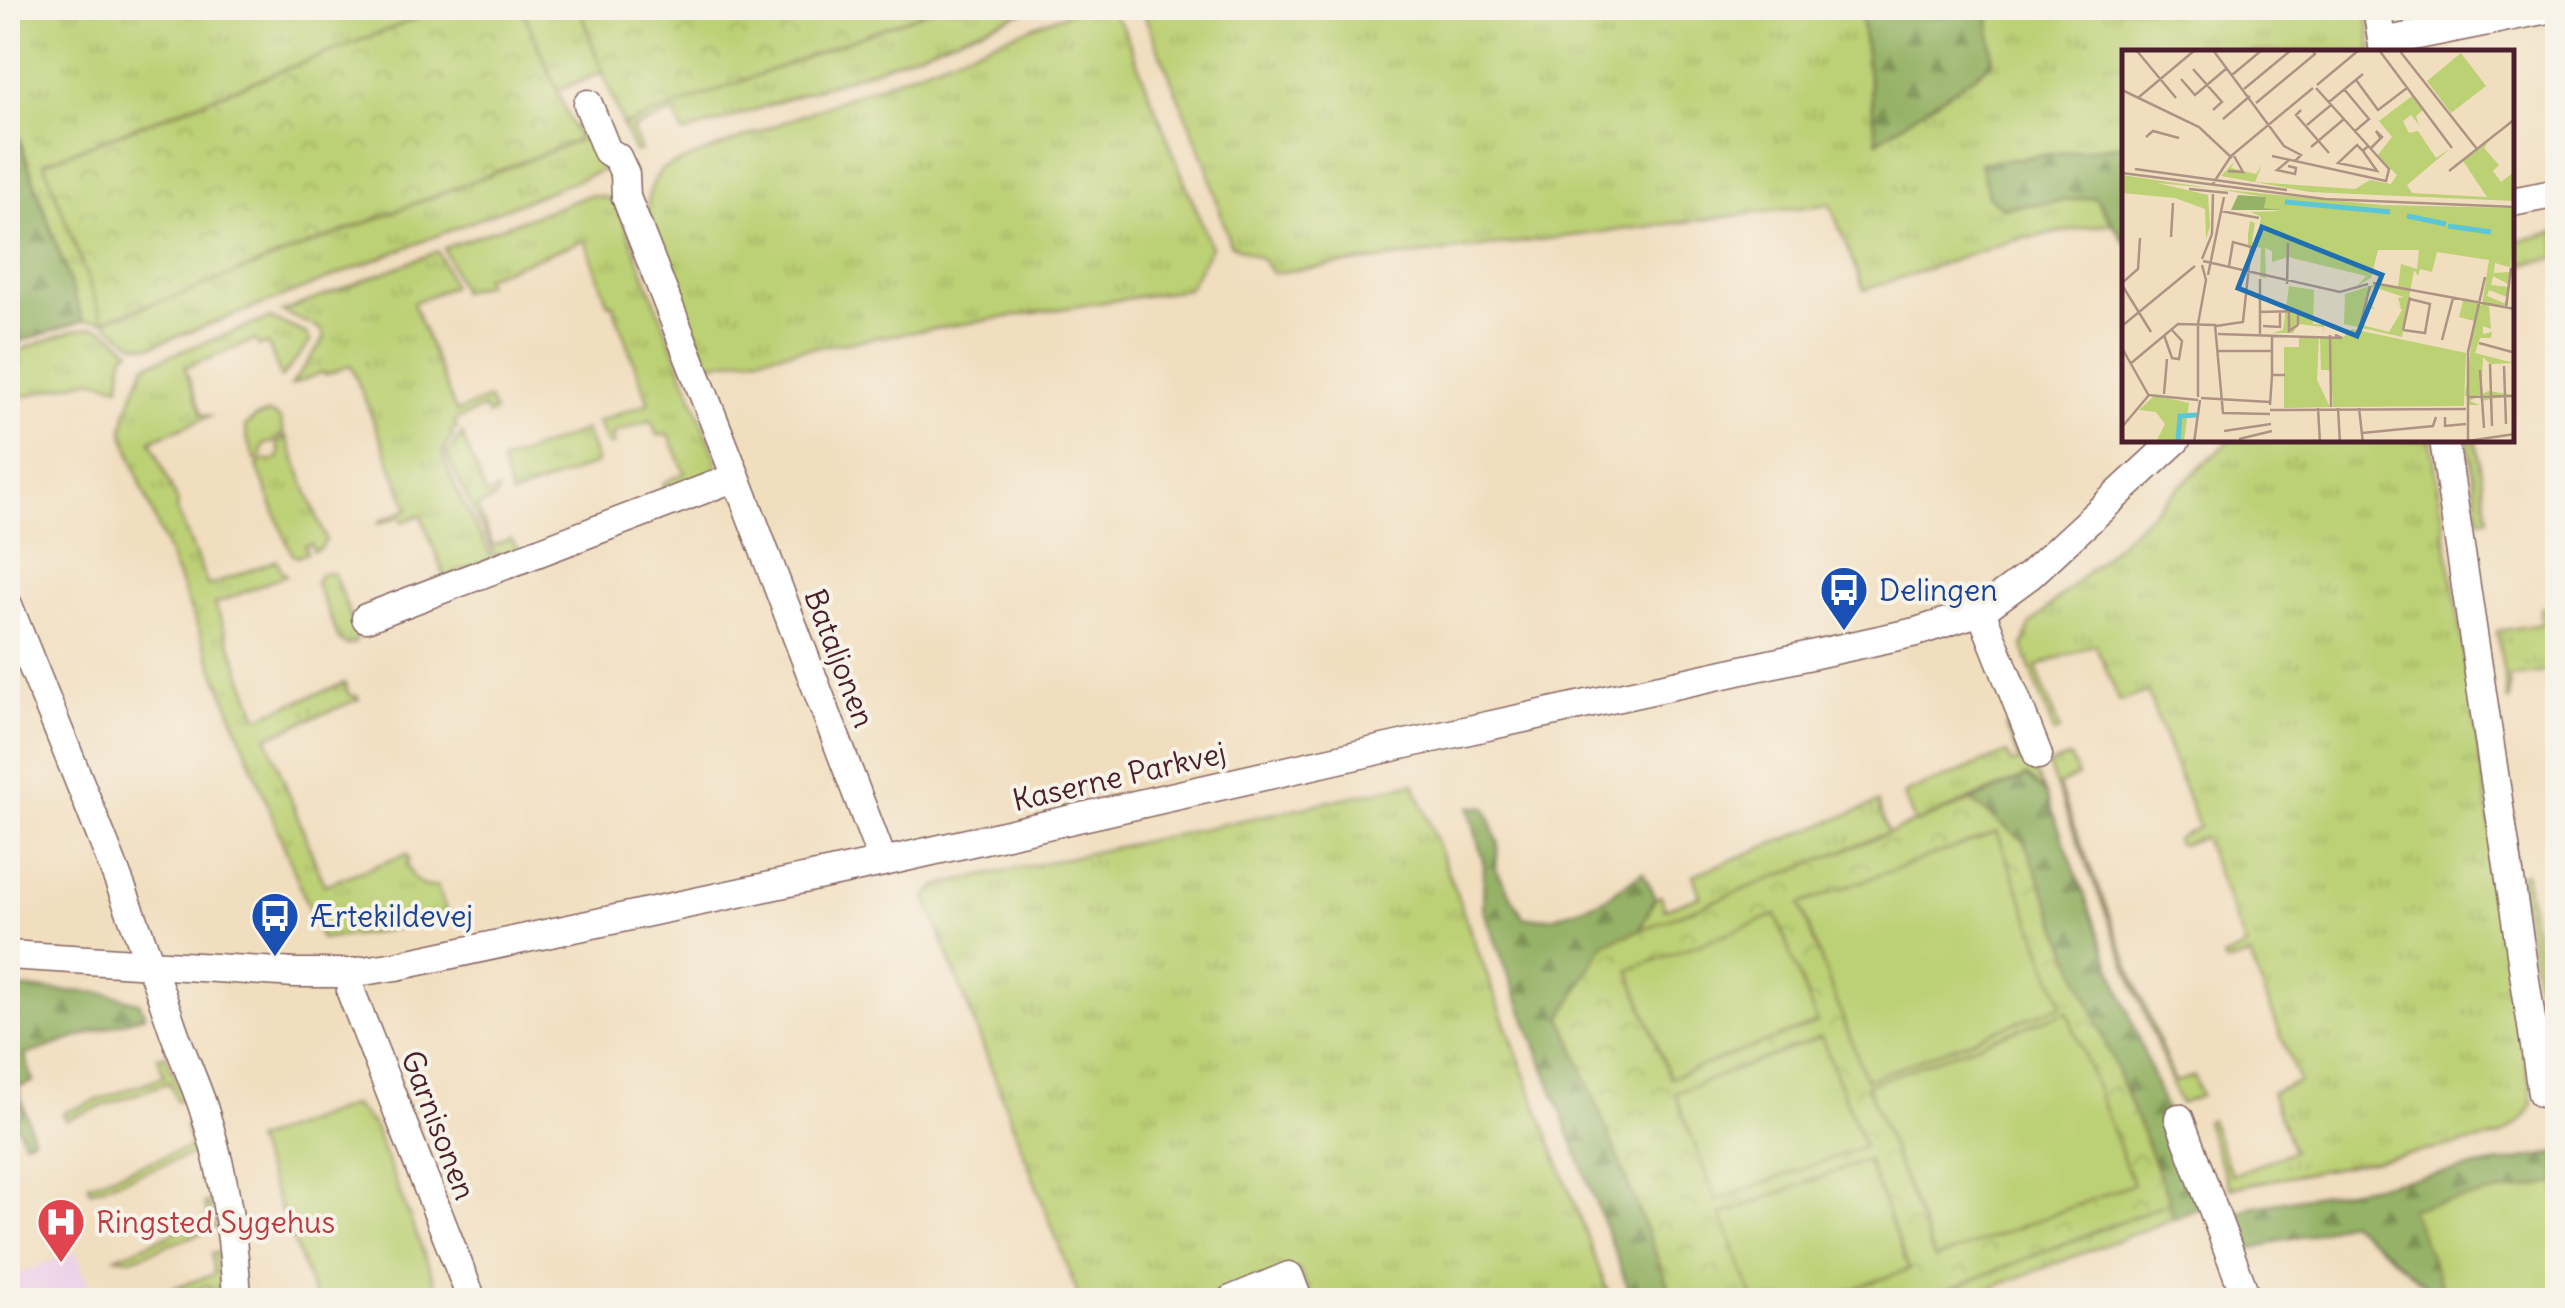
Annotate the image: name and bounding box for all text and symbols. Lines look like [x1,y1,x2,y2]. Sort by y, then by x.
inset map [2122,50,2515,442]
bus stop icon: Delingen [1818,564,1870,632]
place label: Delingen [1879,571,1998,609]
street label: Bataljonen [796,583,884,733]
street label: Kaserne Parkvej [1009,733,1229,819]
bus stop icon: Ærtekildevej [249,890,301,958]
place label: Ærtekildevej [310,897,473,935]
street label: Garnisonen [393,1045,485,1205]
hospital icon: Ringsted Sygehus [35,1196,87,1264]
place label: Ringsted Sygehus [96,1203,335,1241]

